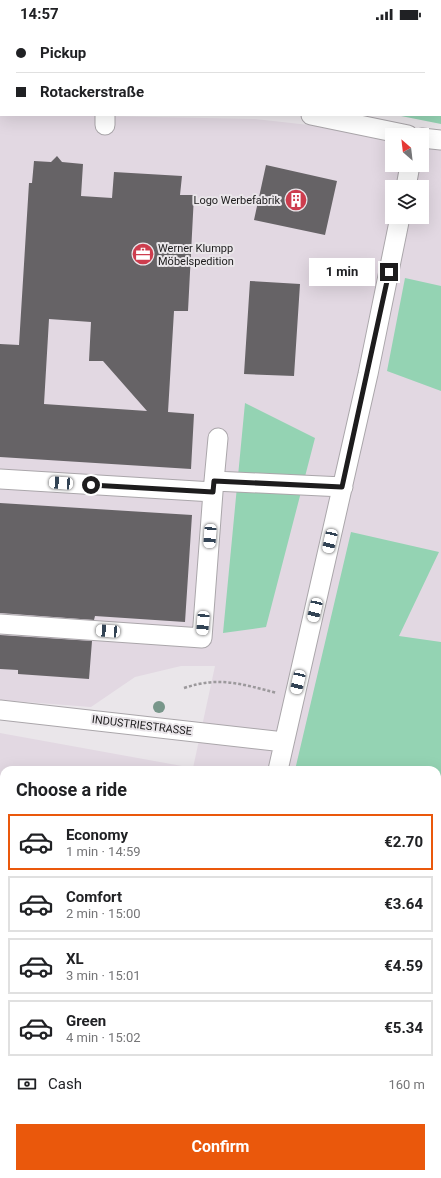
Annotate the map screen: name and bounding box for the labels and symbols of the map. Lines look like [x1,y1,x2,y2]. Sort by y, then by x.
north arrow [385,128,429,172]
building icon: Logo Werbefabrik [283,187,309,213]
place label: Logo Werbefabrik [193,194,280,207]
office icon: Werner Klumpp Möbelspedition [130,241,156,267]
place label: Werner Klumpp Möbelspedition [158,242,234,268]
callout: 1 min [309,258,375,286]
route end [380,263,398,281]
car [49,476,73,490]
route start [82,476,100,494]
car [203,524,217,548]
car [321,528,339,554]
car [306,597,324,623]
car [196,611,210,635]
car [96,624,120,638]
car [289,669,307,695]
street label: INDUSTRIESTRASSE [91,713,193,738]

